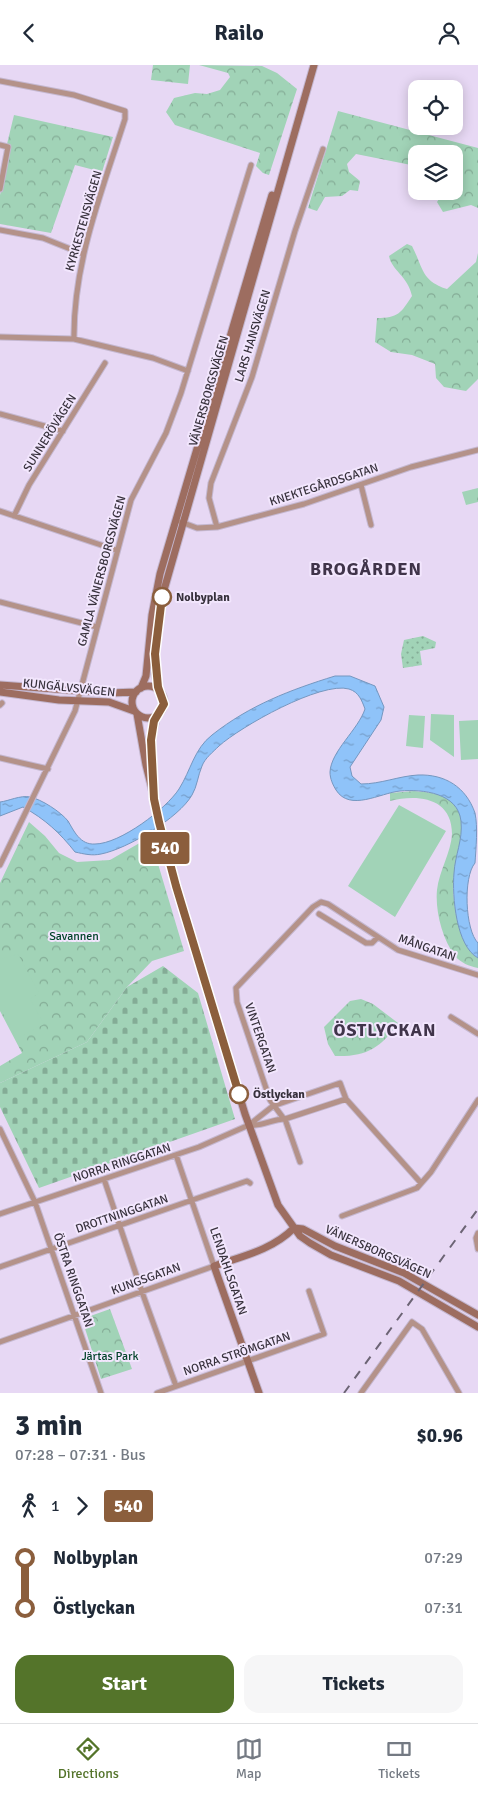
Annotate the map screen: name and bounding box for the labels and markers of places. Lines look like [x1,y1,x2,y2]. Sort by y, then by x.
marker: Nolbyplan [152,587,172,607]
place label: Nolbyplan [176,590,230,605]
marker: Östlyckan [229,1084,249,1104]
place label: Östlyckan [253,1087,305,1102]

